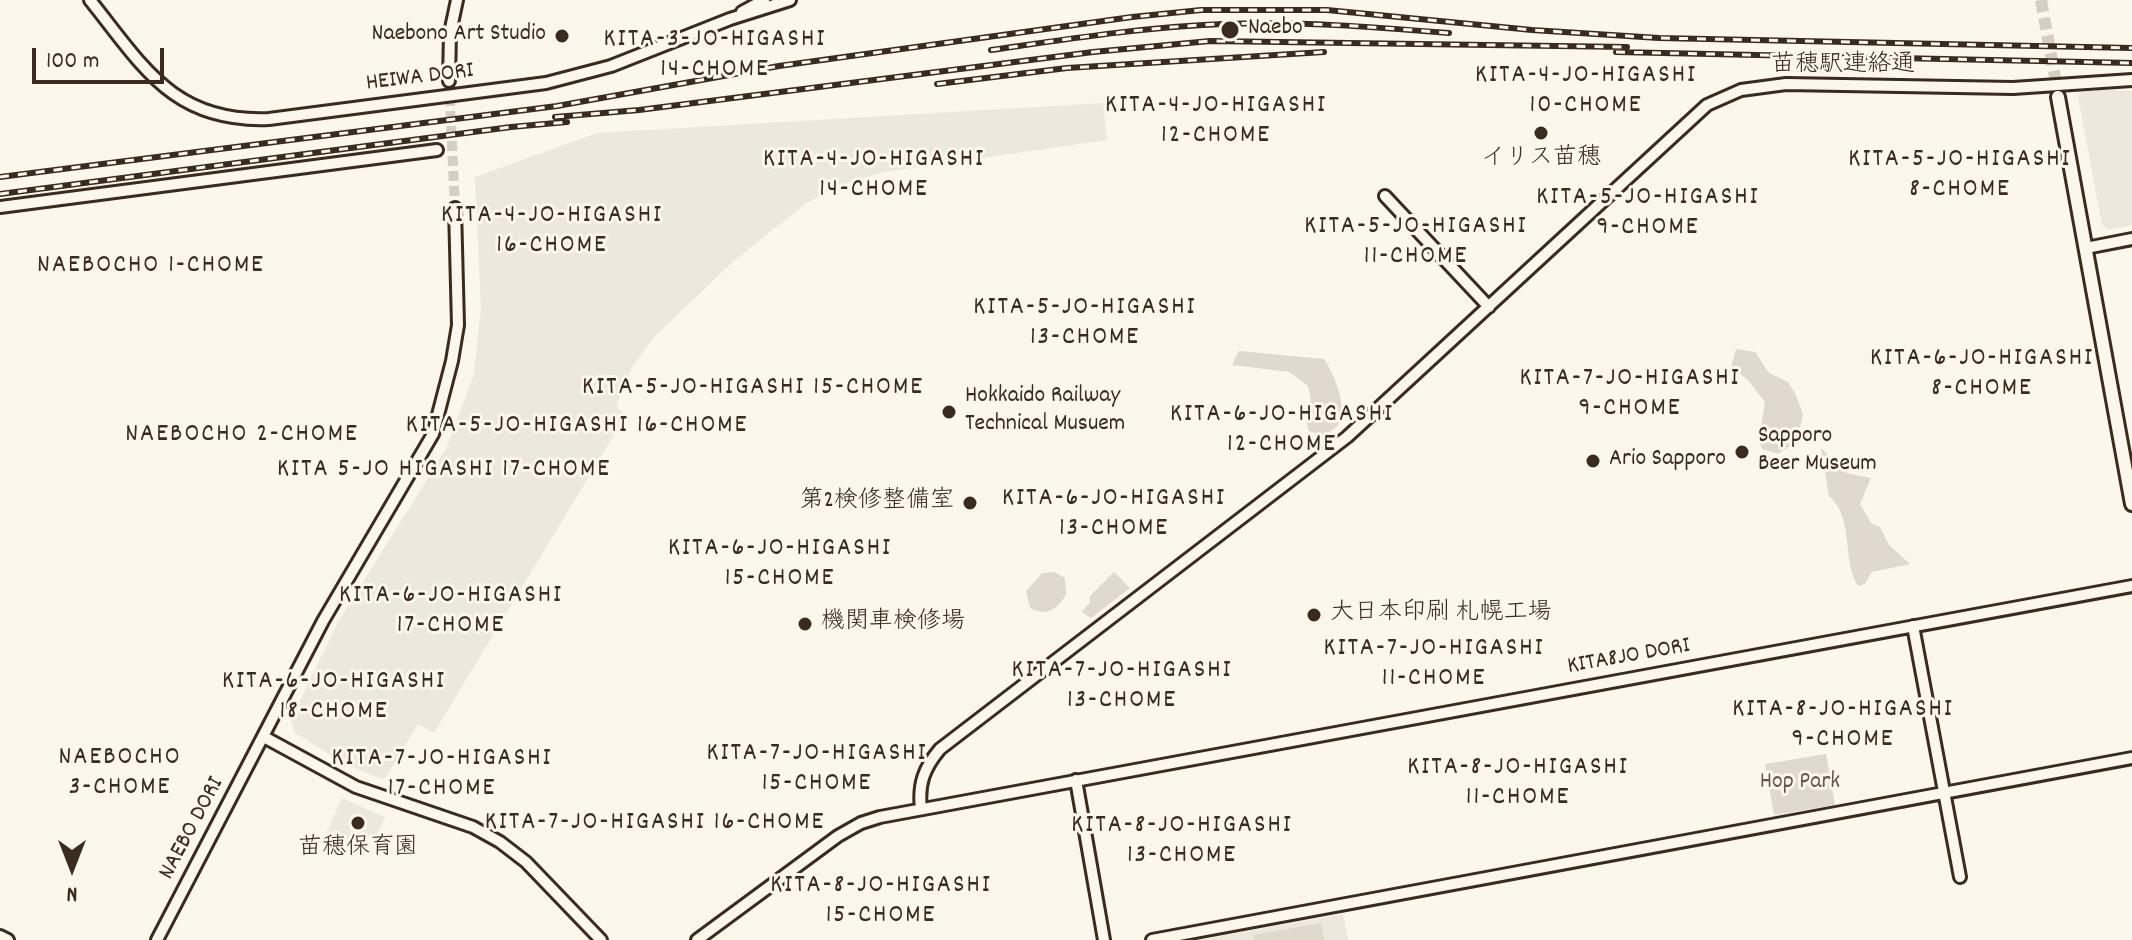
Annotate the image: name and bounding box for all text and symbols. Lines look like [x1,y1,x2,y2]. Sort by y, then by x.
place label: Naebo [1248,16,1303,44]
marker: Naebo [1219,19,1241,41]
place label: Naebono Art Studio [372,22,546,50]
district label: KITA-3-JO-HIGASHI 14-CHOME [604,25,826,86]
marker: Naebono Art Studio [553,27,571,45]
scale bar [36,32,168,82]
text: 100 m [46,45,99,79]
street label: 苗穂駅連絡通 [1771,53,1915,81]
street label: HEIWA DORI [365,58,475,100]
district label: KITA-4-JO-HIGASHI 10-CHOME [1475,61,1697,122]
district label: KITA-4-JO-HIGASHI 12-CHOME [1105,91,1327,152]
marker: イリス苗穂 [1532,124,1550,142]
district label: KITA-4-JO-HIGASHI 14-CHOME [763,145,985,206]
district label: KITA-5-JO-HIGASHI 8-CHOME [1848,145,2072,206]
place label: イリス苗穂 [1481,146,1601,174]
district label: KITA-5-JO-HIGASHI 9-CHOME [1536,183,1760,244]
district label: KITA-4-JO-HIGASHI 16-CHOME [441,201,663,262]
district label: KITA-5-JO-HIGASHI 11-CHOME [1304,212,1528,274]
district label: NAEBOCHO 1-CHOME [37,251,265,283]
district label: KITA-5-JO-HIGASHI 13-CHOME [973,293,1197,354]
district label: KITA-6-JO-HIGASHI 8-CHOME [1870,344,2094,406]
district label: KITA-7-JO-HIGASHI 9-CHOME [1519,364,1741,426]
district label: KITA-5-JO-HIGASHI 15-CHOME [582,373,924,405]
place label: Hokkaido Railway Technical Musuem [965,384,1125,440]
district label: KITA-6-JO-HIGASHI 12-CHOME [1170,400,1394,462]
marker: Hokkaido Railway Technical Musuem [940,403,958,421]
district label: KITA-5-JO-HIGASHI 16-CHOME [406,411,748,443]
district label: NAEBOCHO 2-CHOME [125,420,359,452]
place label: Sapporo Beer Museum [1758,424,1877,480]
marker: Sapporo Beer Museum [1733,443,1751,461]
place label: Ario Sapporo [1609,447,1726,475]
marker: Ario Sapporo [1584,452,1602,470]
district label: KITA 5-JO HIGASHI 17-CHOME [277,455,611,487]
district label: KITA-6-JO-HIGASHI 13-CHOME [1002,484,1226,546]
place label: 第2検修整備室 [800,489,954,517]
marker: 第2検修整備室 [961,494,979,512]
district label: KITA-6-JO-HIGASHI 15-CHOME [668,534,892,596]
district label: KITA-6-JO-HIGASHI 17-CHOME [339,581,563,642]
place label: 大日本印刷 札幌工場 [1330,601,1551,629]
marker: 大日本印刷 札幌工場 [1305,606,1323,624]
place label: 機関車検修場 [821,610,965,638]
marker: 機関車検修場 [796,615,814,633]
street label: KITA8JO DORI [1565,633,1693,683]
district label: KITA-7-JO-HIGASHI 11-CHOME [1323,634,1545,696]
district label: KITA-7-JO-HIGASHI 13-CHOME [1011,656,1233,718]
district label: KITA-6-JO-HIGASHI 18-CHOME [222,667,446,728]
district label: KITA-8-JO-HIGASHI 9-CHOME [1732,695,1954,756]
district label: KITA-7-JO-HIGASHI 15-CHOME [706,739,928,800]
district label: NAEBOCHO 3-CHOME [58,743,182,804]
district label: KITA-7-JO-HIGASHI 17-CHOME [331,744,553,806]
district label: KITA-8-JO-HIGASHI 11-CHOME [1407,753,1629,814]
park label: Hop Park [1760,770,1840,798]
street label: NAEBO DORI [154,773,232,885]
district label: KITA-7-JO-HIGASHI 16-CHOME [485,808,825,840]
district label: KITA-8-JO-HIGASHI 13-CHOME [1071,811,1293,872]
marker: 苗穂保育園 [349,814,367,832]
north arrow [32,828,112,908]
place label: 苗穂保育園 [298,836,418,864]
district label: KITA-8-JO-HIGASHI 15-CHOME [770,871,992,932]
text: N [67,877,77,908]

